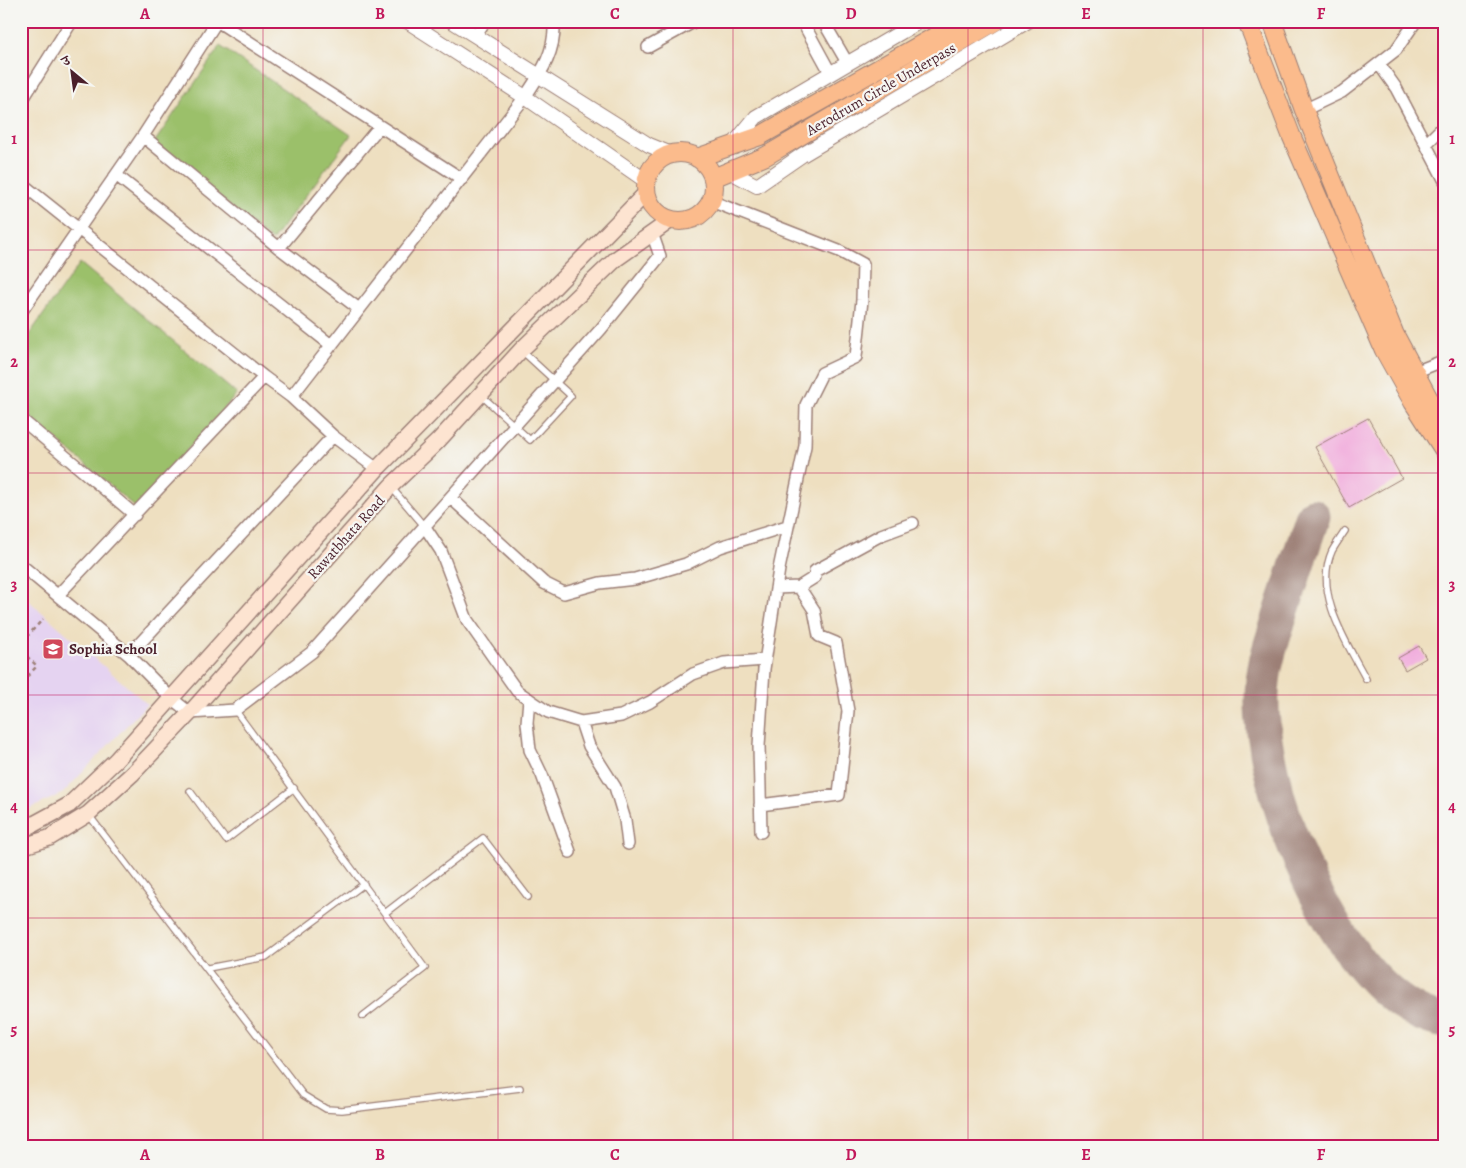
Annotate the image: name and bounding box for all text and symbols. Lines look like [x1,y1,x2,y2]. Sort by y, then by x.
text: A [139,3,151,25]
text: B [375,3,385,25]
text: C [610,3,620,25]
text: D [845,3,857,25]
text: E [1081,3,1091,25]
text: F [1317,3,1326,25]
street label: Aerodrum Circle Underpass [802,38,960,141]
north arrow [48,48,98,98]
text: उ [57,51,74,72]
text: 1 [11,128,17,150]
text: 1 [1449,128,1455,150]
text: 2 [10,351,18,373]
text: 2 [1448,351,1456,373]
street label: Rawatbhata Road [303,490,390,583]
text: 3 [11,574,18,596]
text: 3 [1449,574,1456,596]
school or university icon: Sophia School [41,637,65,661]
place label: Sophia School [69,639,157,659]
text: 4 [10,796,18,818]
text: 4 [1448,796,1456,818]
text: 5 [11,1019,18,1041]
text: 5 [1449,1019,1456,1041]
text: A [139,1144,151,1166]
text: B [375,1144,385,1166]
text: C [610,1144,620,1166]
text: D [845,1144,857,1166]
text: E [1081,1144,1091,1166]
text: F [1317,1144,1326,1166]

